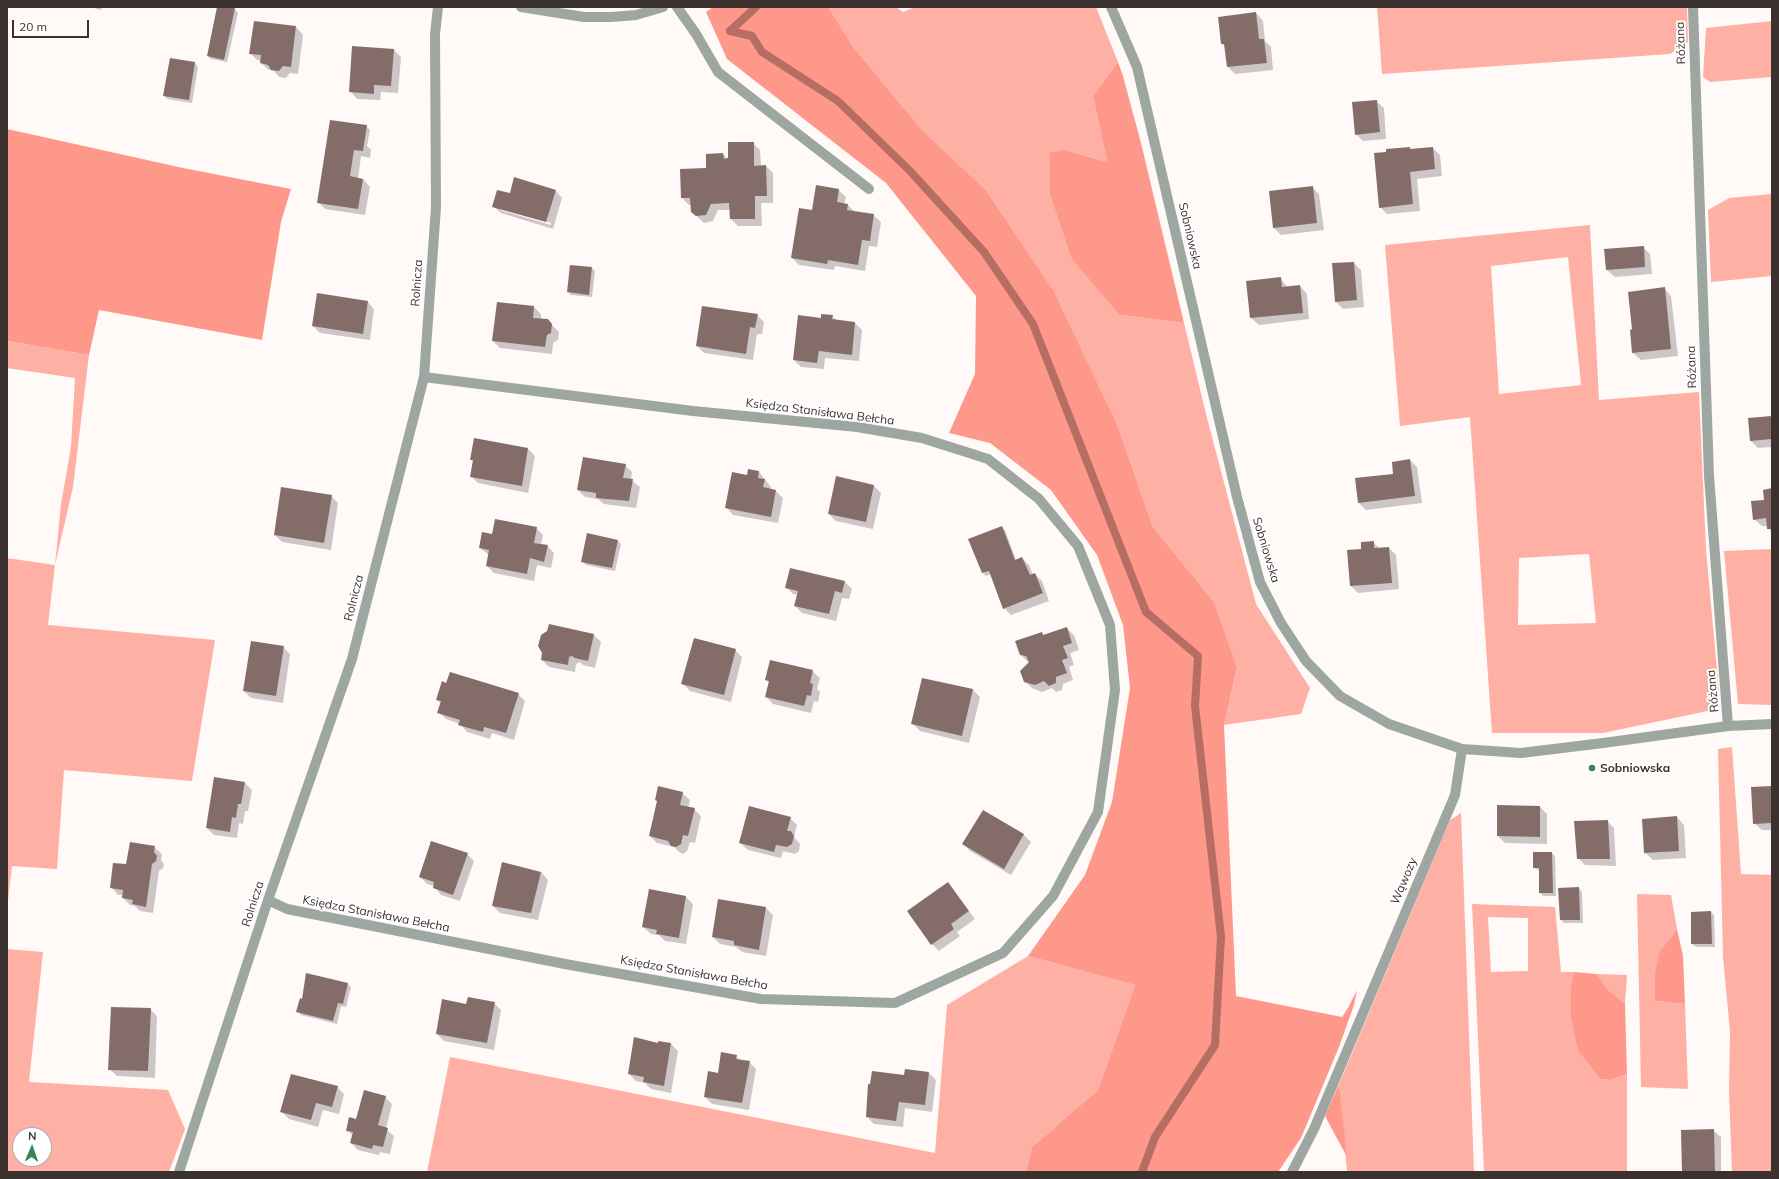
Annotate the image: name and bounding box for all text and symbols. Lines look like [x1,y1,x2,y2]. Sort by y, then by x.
scale bar [14,12,91,38]
text: 20 m [19,19,47,34]
street label: Różana [1673,21,1689,65]
street label: Sobniowska [1175,201,1205,271]
street label: Rolnicza [408,259,426,307]
street label: Różana [1684,345,1700,389]
street label: Księdza Stanisława Bełcha [745,396,895,428]
street label: Sobniowska [1249,515,1283,585]
street label: Rolnicza [341,573,367,623]
street label: Różana [1704,669,1722,713]
place label: Sobniowska [1600,761,1670,775]
marker: Sobniowska [1587,763,1597,773]
street label: Wąwozy [1388,855,1420,907]
street label: Rolnicza [239,879,267,929]
street label: Księdza Stanisława Bełcha [301,893,451,935]
street label: Księdza Stanisława Bełcha [619,953,769,993]
north arrow [12,1127,52,1167]
text: N [28,1129,37,1143]

